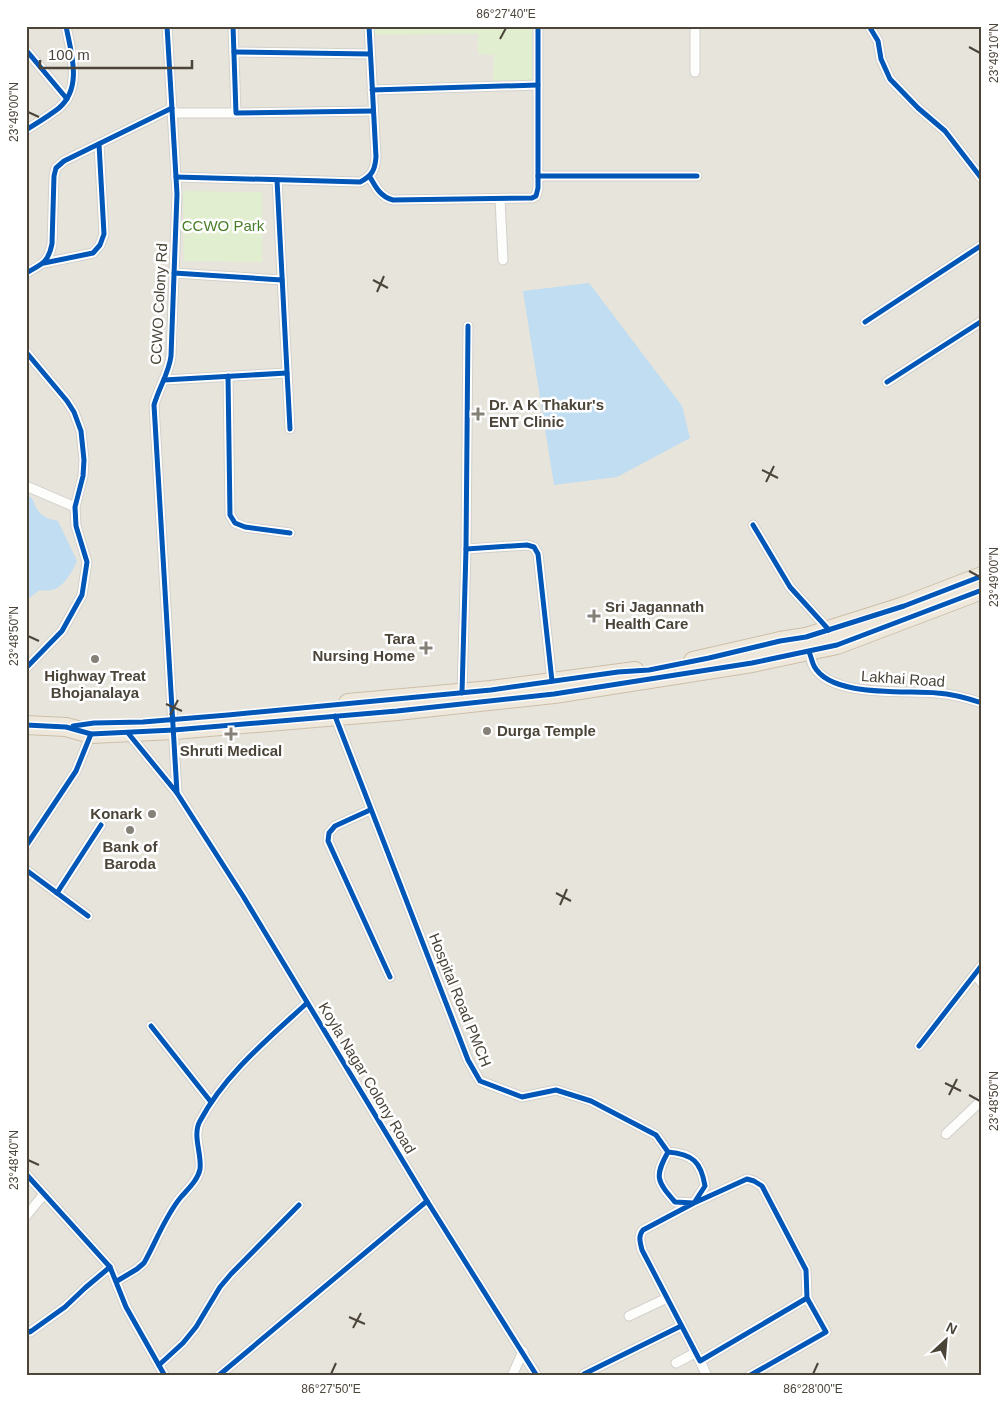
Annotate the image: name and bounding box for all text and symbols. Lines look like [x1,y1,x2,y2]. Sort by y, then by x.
text: 86°27'40"E [476,7,536,21]
text: 23°49'10"N [987,23,1001,83]
scale bar [40,38,192,70]
text: 100 m [48,46,90,63]
text: 23°49'00"N [7,82,21,142]
park label: CCWO Park [182,217,265,234]
street label: CCWO Colony Rd [147,243,170,365]
place label: Dr. A K Thakur's ENT Clinic [489,396,604,430]
marker: Dr. A K Thakur's ENT Clinic [471,407,485,421]
text: 23°49'00"N [987,547,1001,607]
place label: Sri Jagannath Health Care [605,598,704,632]
text: 23°48'50"N [7,606,21,666]
marker: Sri Jagannath Health Care [587,609,601,623]
place label: Tara Nursing Home [312,630,416,664]
marker: Tara Nursing Home [419,641,433,655]
marker: Highway Treat Bhojanalaya [89,653,101,665]
place label: Highway Treat Bhojanalaya [44,667,146,701]
street label: Lakhai Road [860,667,946,690]
place label: Durga Temple [497,722,596,739]
marker: Durga Temple [481,725,493,737]
marker: Shruti Medical [225,728,237,740]
place label: Shruti Medical [180,742,282,759]
place label: Konark [90,805,143,822]
marker: Konark [146,808,158,820]
marker: Bank of Baroda [124,824,136,836]
place label: Bank of Baroda [102,838,159,872]
street label: Hospital Road PMCH [426,931,495,1069]
street label: Koyla Nagar Colony Road [315,999,419,1156]
text: 23°48'50"N [987,1071,1001,1131]
text: 23°48'40"N [7,1130,21,1190]
north arrow [920,1314,970,1364]
text: N [944,1319,960,1338]
text: 86°27'50"E [301,1382,361,1396]
text: 86°28'00"E [783,1382,843,1396]

